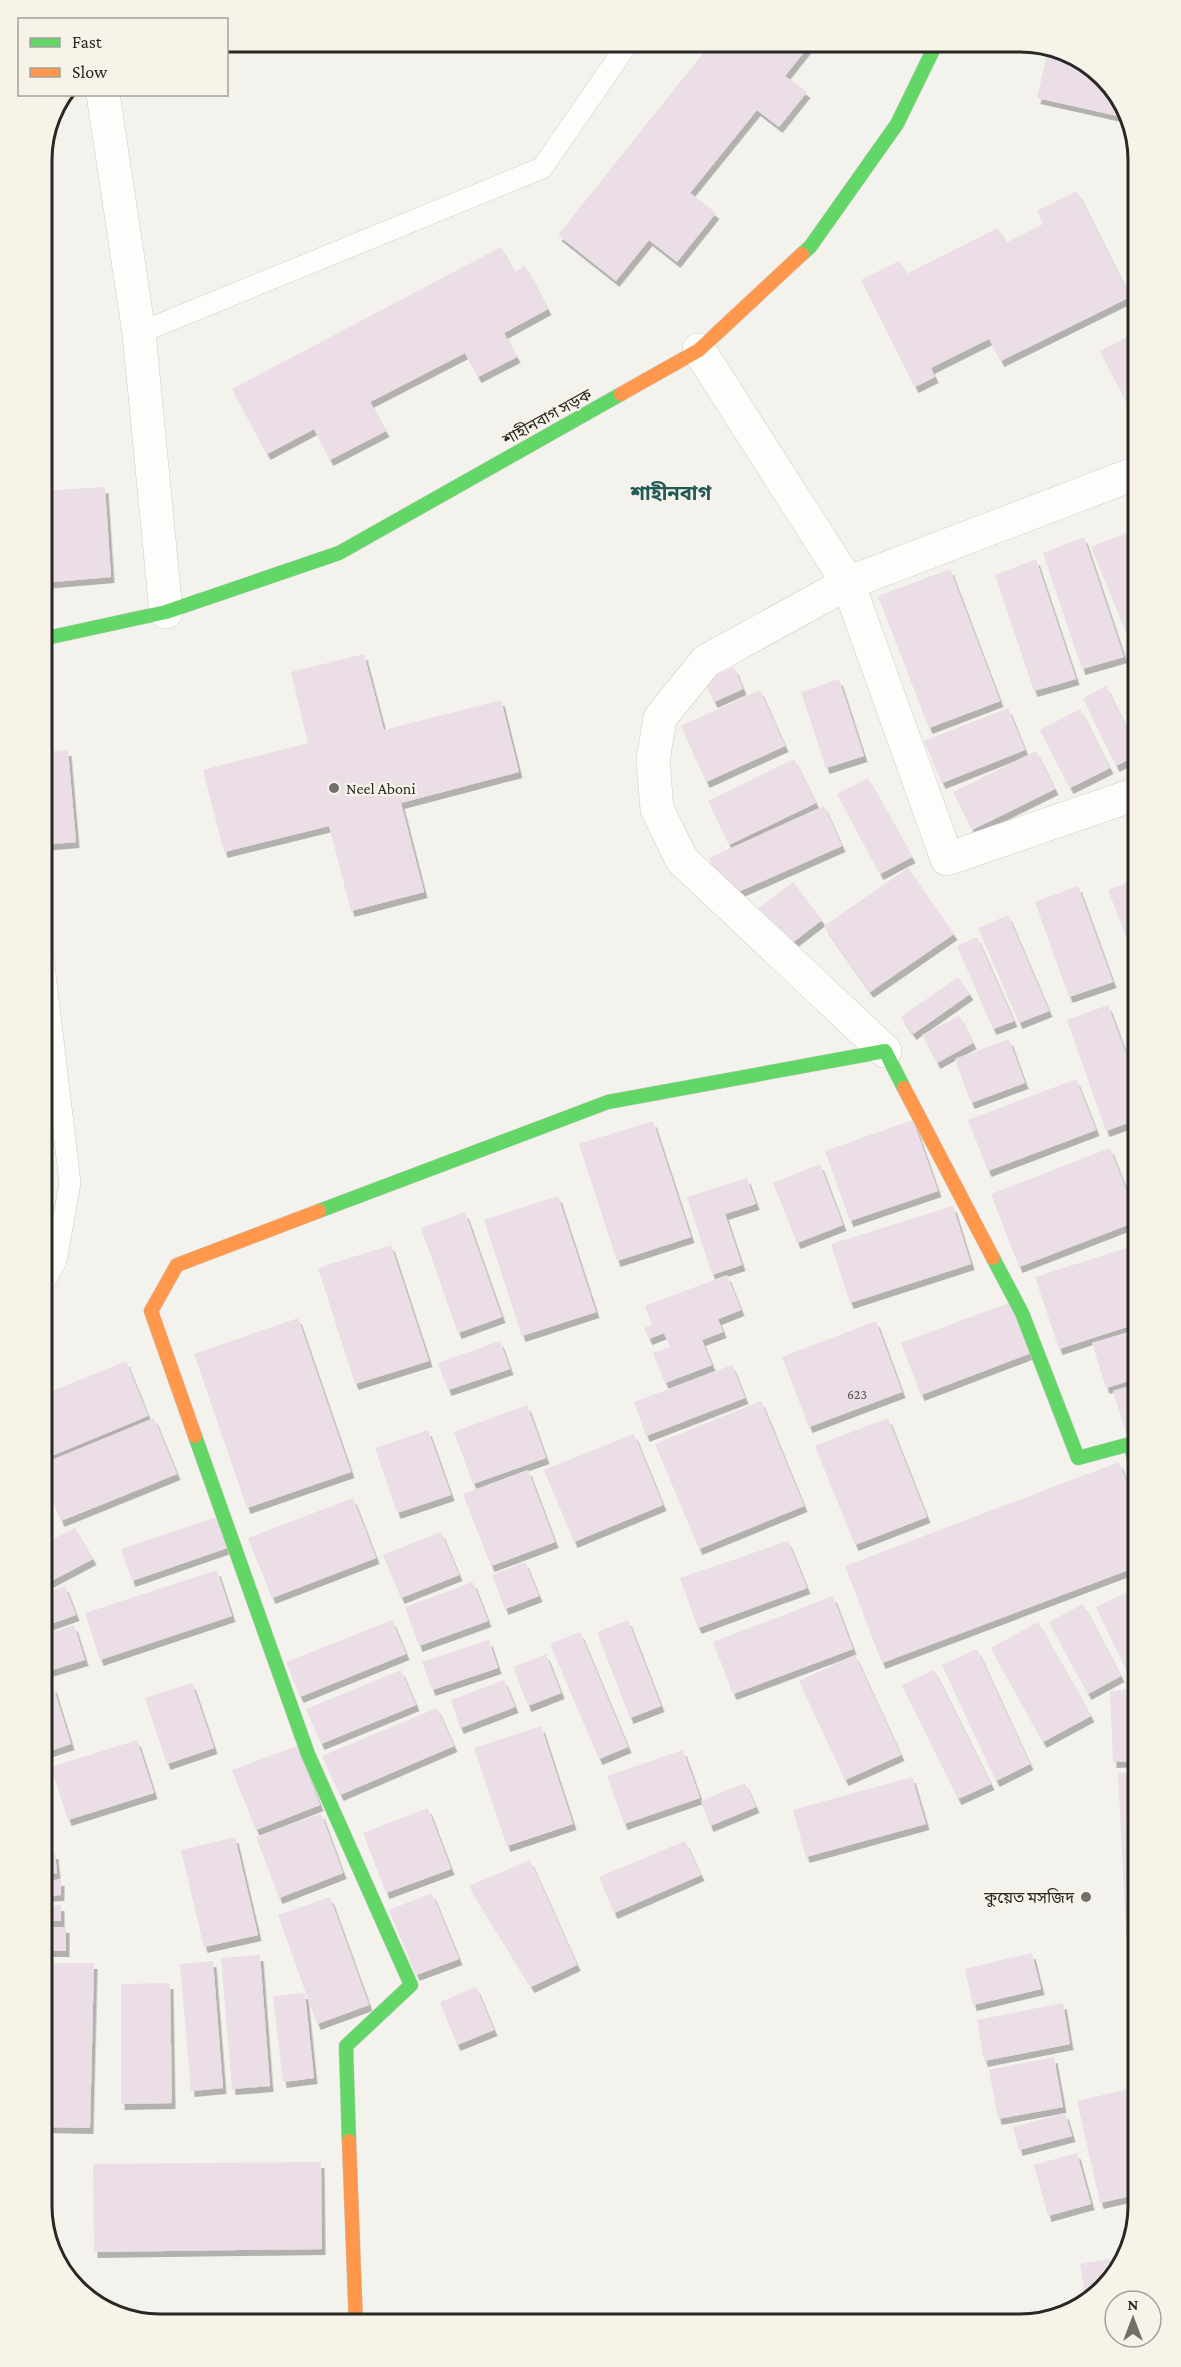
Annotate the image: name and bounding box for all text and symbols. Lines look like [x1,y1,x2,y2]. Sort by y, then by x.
legend [18,18,228,96]
text: Fast [72,32,103,52]
text: Slow [72,62,108,82]
street label: শাহীনবাগ সড়ক [498,384,595,449]
district label: শাহীনবাগ [630,481,711,504]
place label: Neel Aboni [346,780,416,797]
marker: Neel Aboni [327,781,341,795]
house number: 623 [847,1386,867,1402]
place label: কুয়েত মসজিদ [983,1888,1075,1907]
marker: কুয়েত মসজিদ [1079,1890,1093,1904]
north arrow [1103,2289,1163,2349]
text: N [1128,2296,1139,2313]

